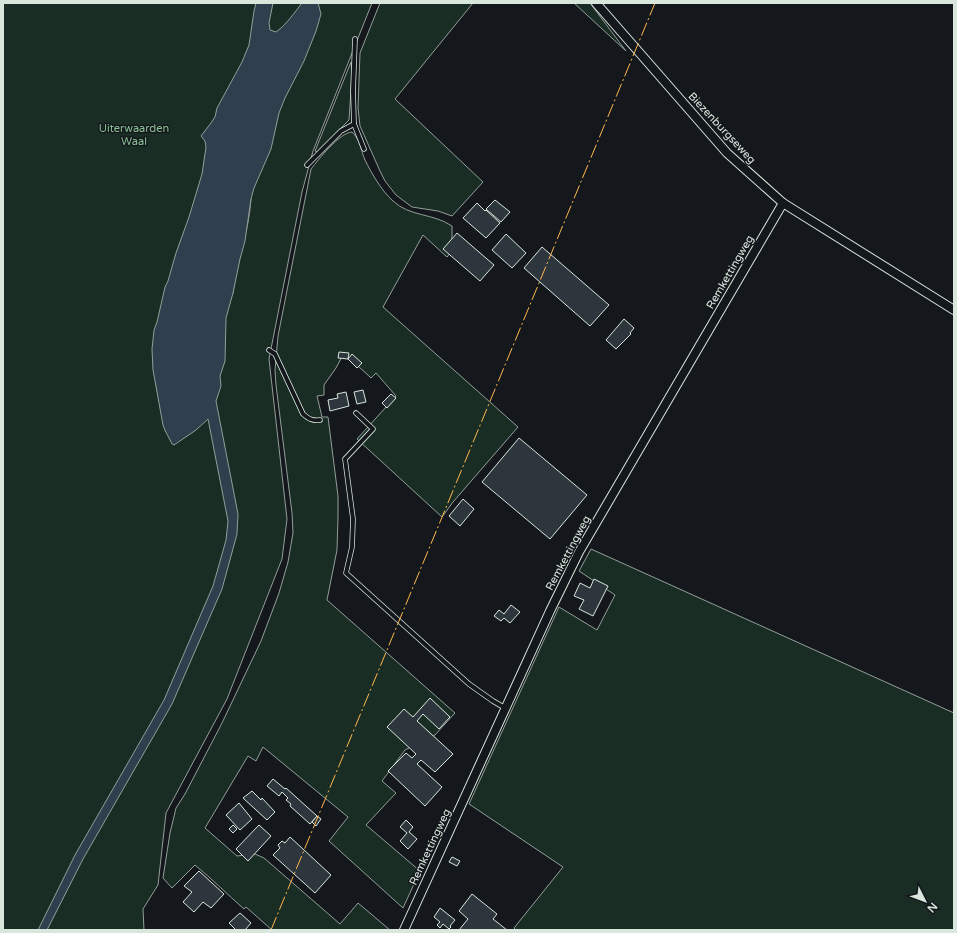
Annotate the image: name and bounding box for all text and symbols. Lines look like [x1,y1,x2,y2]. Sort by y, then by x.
street label: Biezenburgseweg [686,90,758,166]
park label: Uiterwaarden Waal [99,122,169,148]
street label: Remkettingweg [704,233,756,311]
street label: Remkettingweg [543,513,593,593]
street label: Remkettingweg [407,807,453,887]
north arrow [905,881,945,921]
text: N [924,900,940,915]

